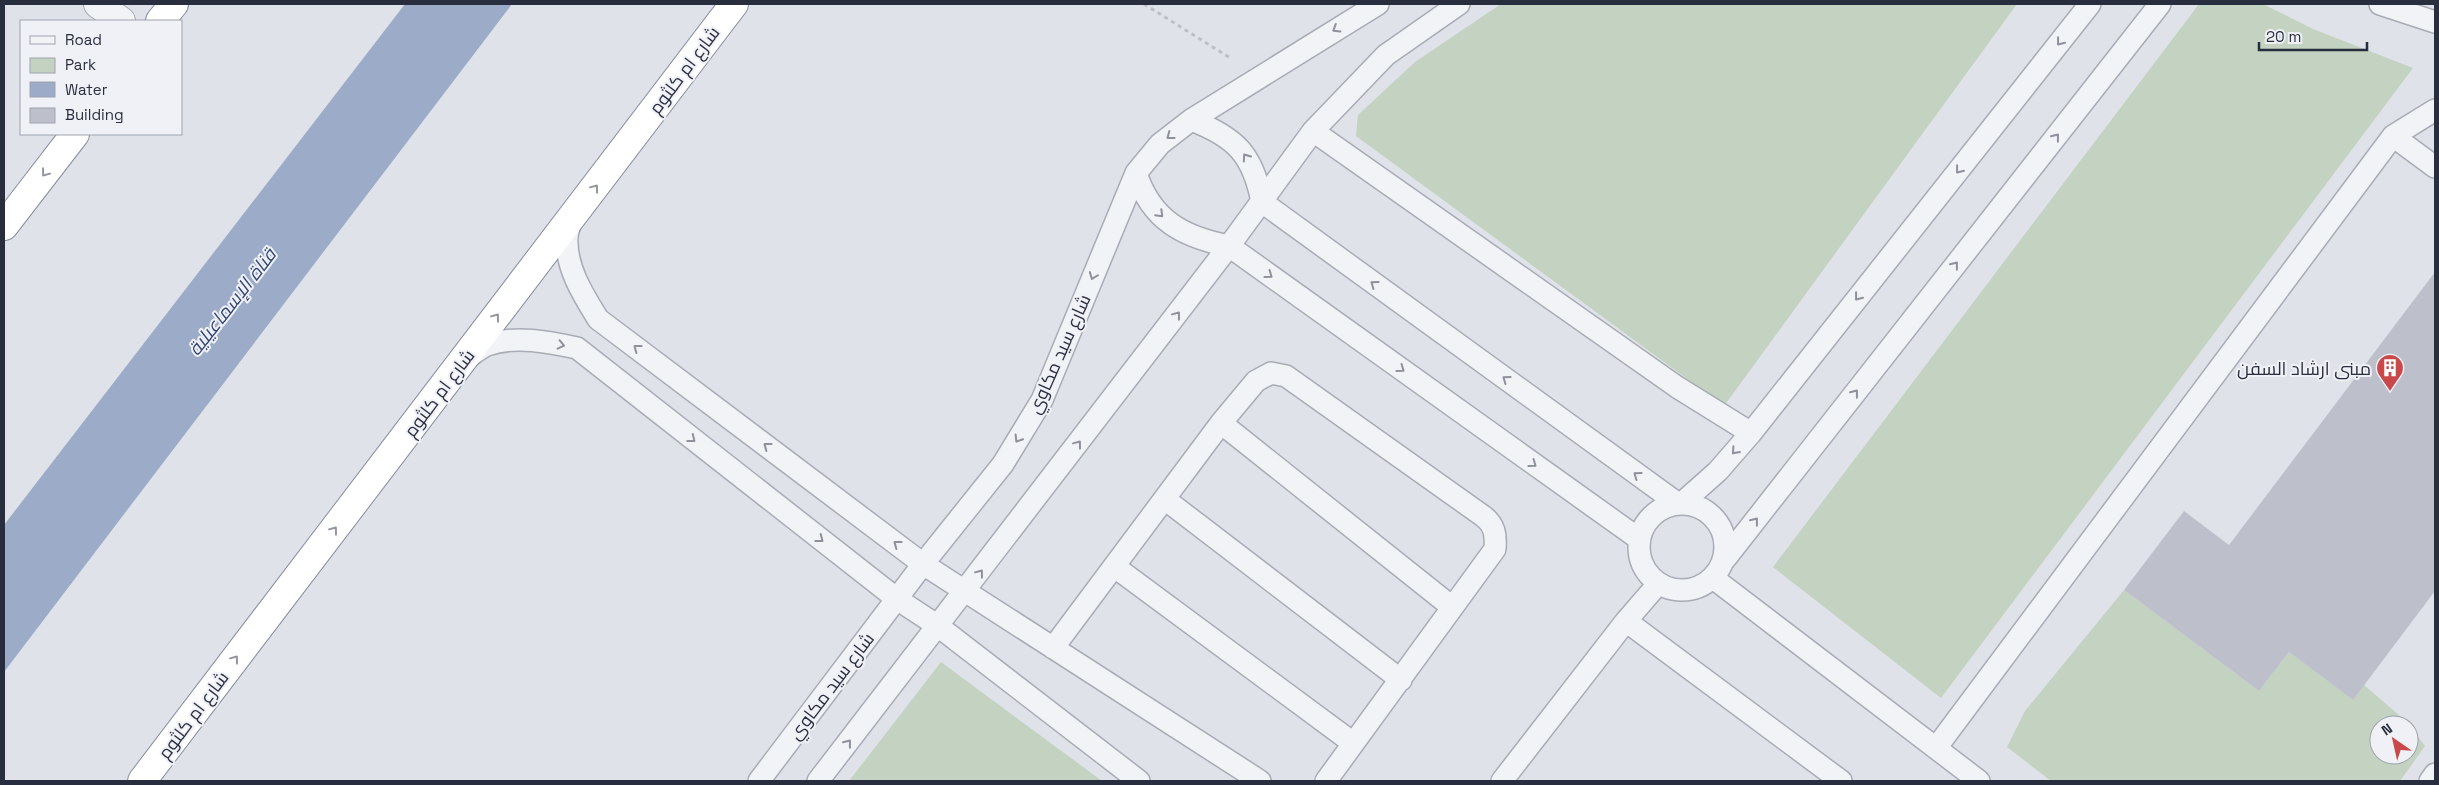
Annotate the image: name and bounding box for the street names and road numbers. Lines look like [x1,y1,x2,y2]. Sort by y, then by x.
street label: شارع ام كلثوم [644,22,725,119]
street label: شارع سيد مكاوي [1022,291,1098,419]
street label: شارع ام كلثوم [399,345,480,442]
street label: شارع سيد مكاوي [783,628,881,746]
street label: شارع ام كلثوم [153,667,234,764]

